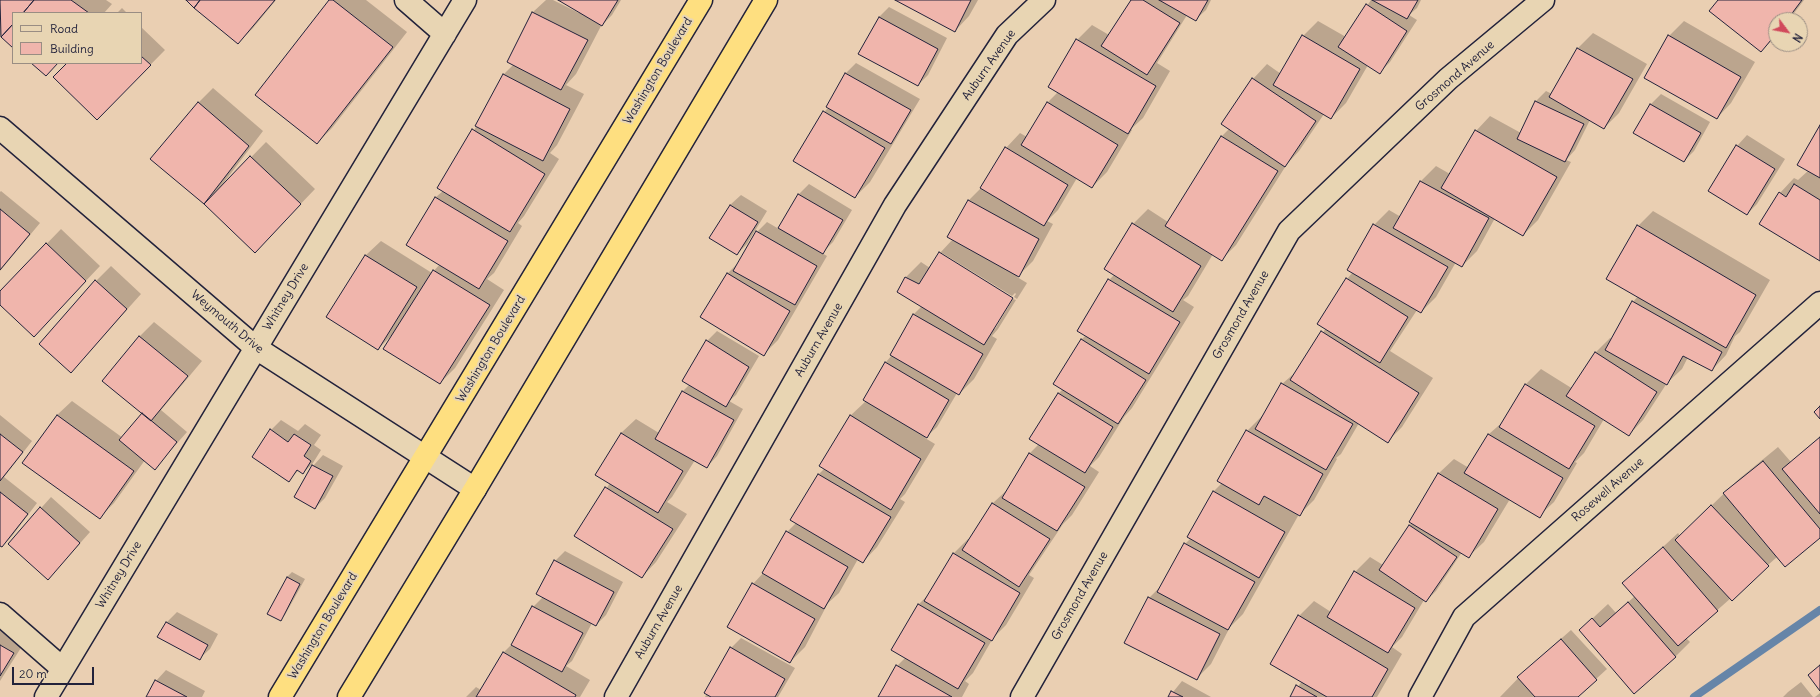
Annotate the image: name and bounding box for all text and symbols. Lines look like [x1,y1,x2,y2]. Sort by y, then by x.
legend [12,12,142,64]
north arrow [1768,12,1808,52]
street label: Washington Boulevard [620,15,696,127]
text: Road [50,21,78,36]
street label: Auburn Avenue [959,27,1019,103]
text: N [1789,31,1805,45]
street label: Grosmond Avenue [1413,38,1497,114]
text: Building [50,41,94,56]
street label: Whitney Drive [260,261,312,333]
street label: Grosmond Avenue [1210,268,1272,362]
street label: Weymouth Drive [188,287,266,357]
street label: Washington Boulevard [453,293,529,405]
street label: Auburn Avenue [792,300,846,380]
street label: Rosewell Avenue [1569,455,1647,525]
street label: Whitney Drive [93,539,145,611]
street label: Grosmond Avenue [1049,549,1111,643]
street label: Washington Boulevard [285,570,361,682]
street label: Auburn Avenue [632,582,686,662]
scale bar [14,659,96,685]
text: 20 m [19,666,47,681]

